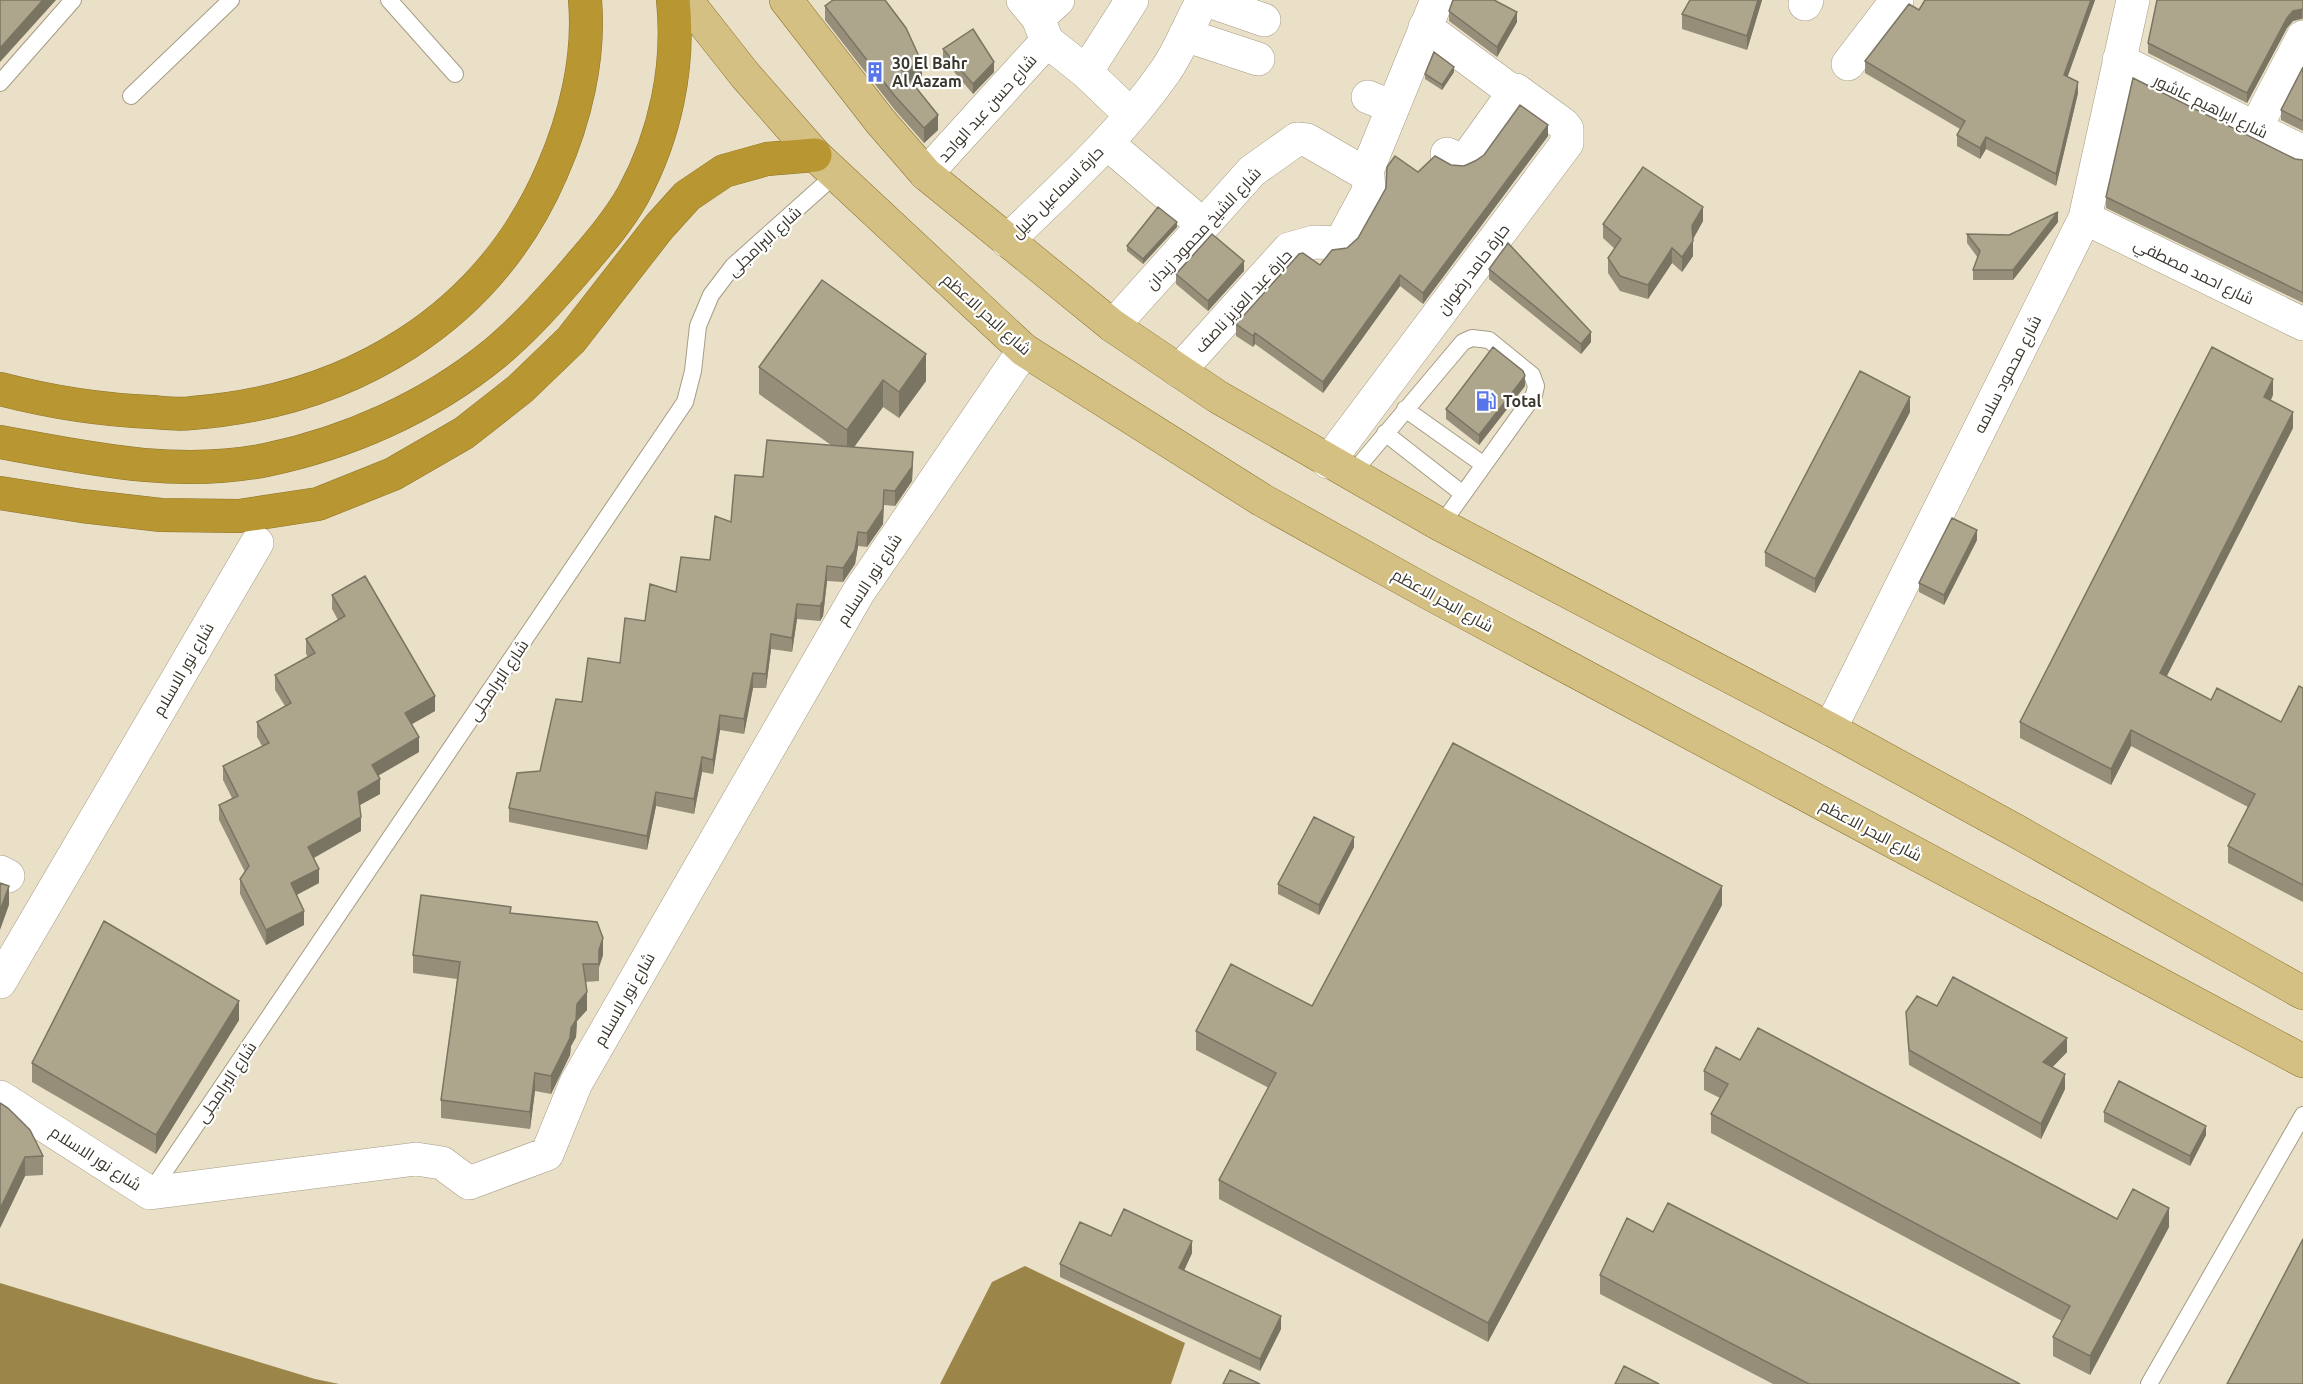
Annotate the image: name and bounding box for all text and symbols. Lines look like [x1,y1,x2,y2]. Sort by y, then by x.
street label: شارع حسن عبد الواحد [934,51,1042,167]
place label: 30 El Bahr Al Aazam [892,54,968,90]
building icon: 30 El Bahr Al Aazam [863,60,887,84]
street label: شارع ابراهيم عاشور [2149,70,2271,144]
street label: حارة اسماعيل خليل [1007,142,1108,243]
street label: شارع الشيخ محمود زيدان [1142,163,1266,295]
street label: شارع البرامجلى [724,202,807,282]
street label: حارة حامد رضوان [1433,220,1514,319]
street label: شارع احمد مصطفي [2129,234,2257,312]
street label: حارة عبد العزيز ناصف [1191,246,1296,357]
street label: شارع البحر الاعظم [937,270,1035,361]
street label: شارع محمود سلامه [1970,312,2047,437]
fuel station icon: Total [1474,389,1498,413]
place label: Total [1503,392,1541,410]
street label: شارع نور الاسلام [833,530,908,629]
street label: شارع البحر الاعظم [1388,565,1497,638]
street label: شارع نور الاسلام [149,619,220,720]
street label: شارع البرامجلى [464,636,534,726]
street label: شارع البحر الاعظم [1816,796,1925,867]
street label: شارع نور الاسلام [590,949,661,1050]
street label: شارع البرامجلى [192,1038,262,1128]
street label: شارع نور الاسلام [46,1122,145,1197]

